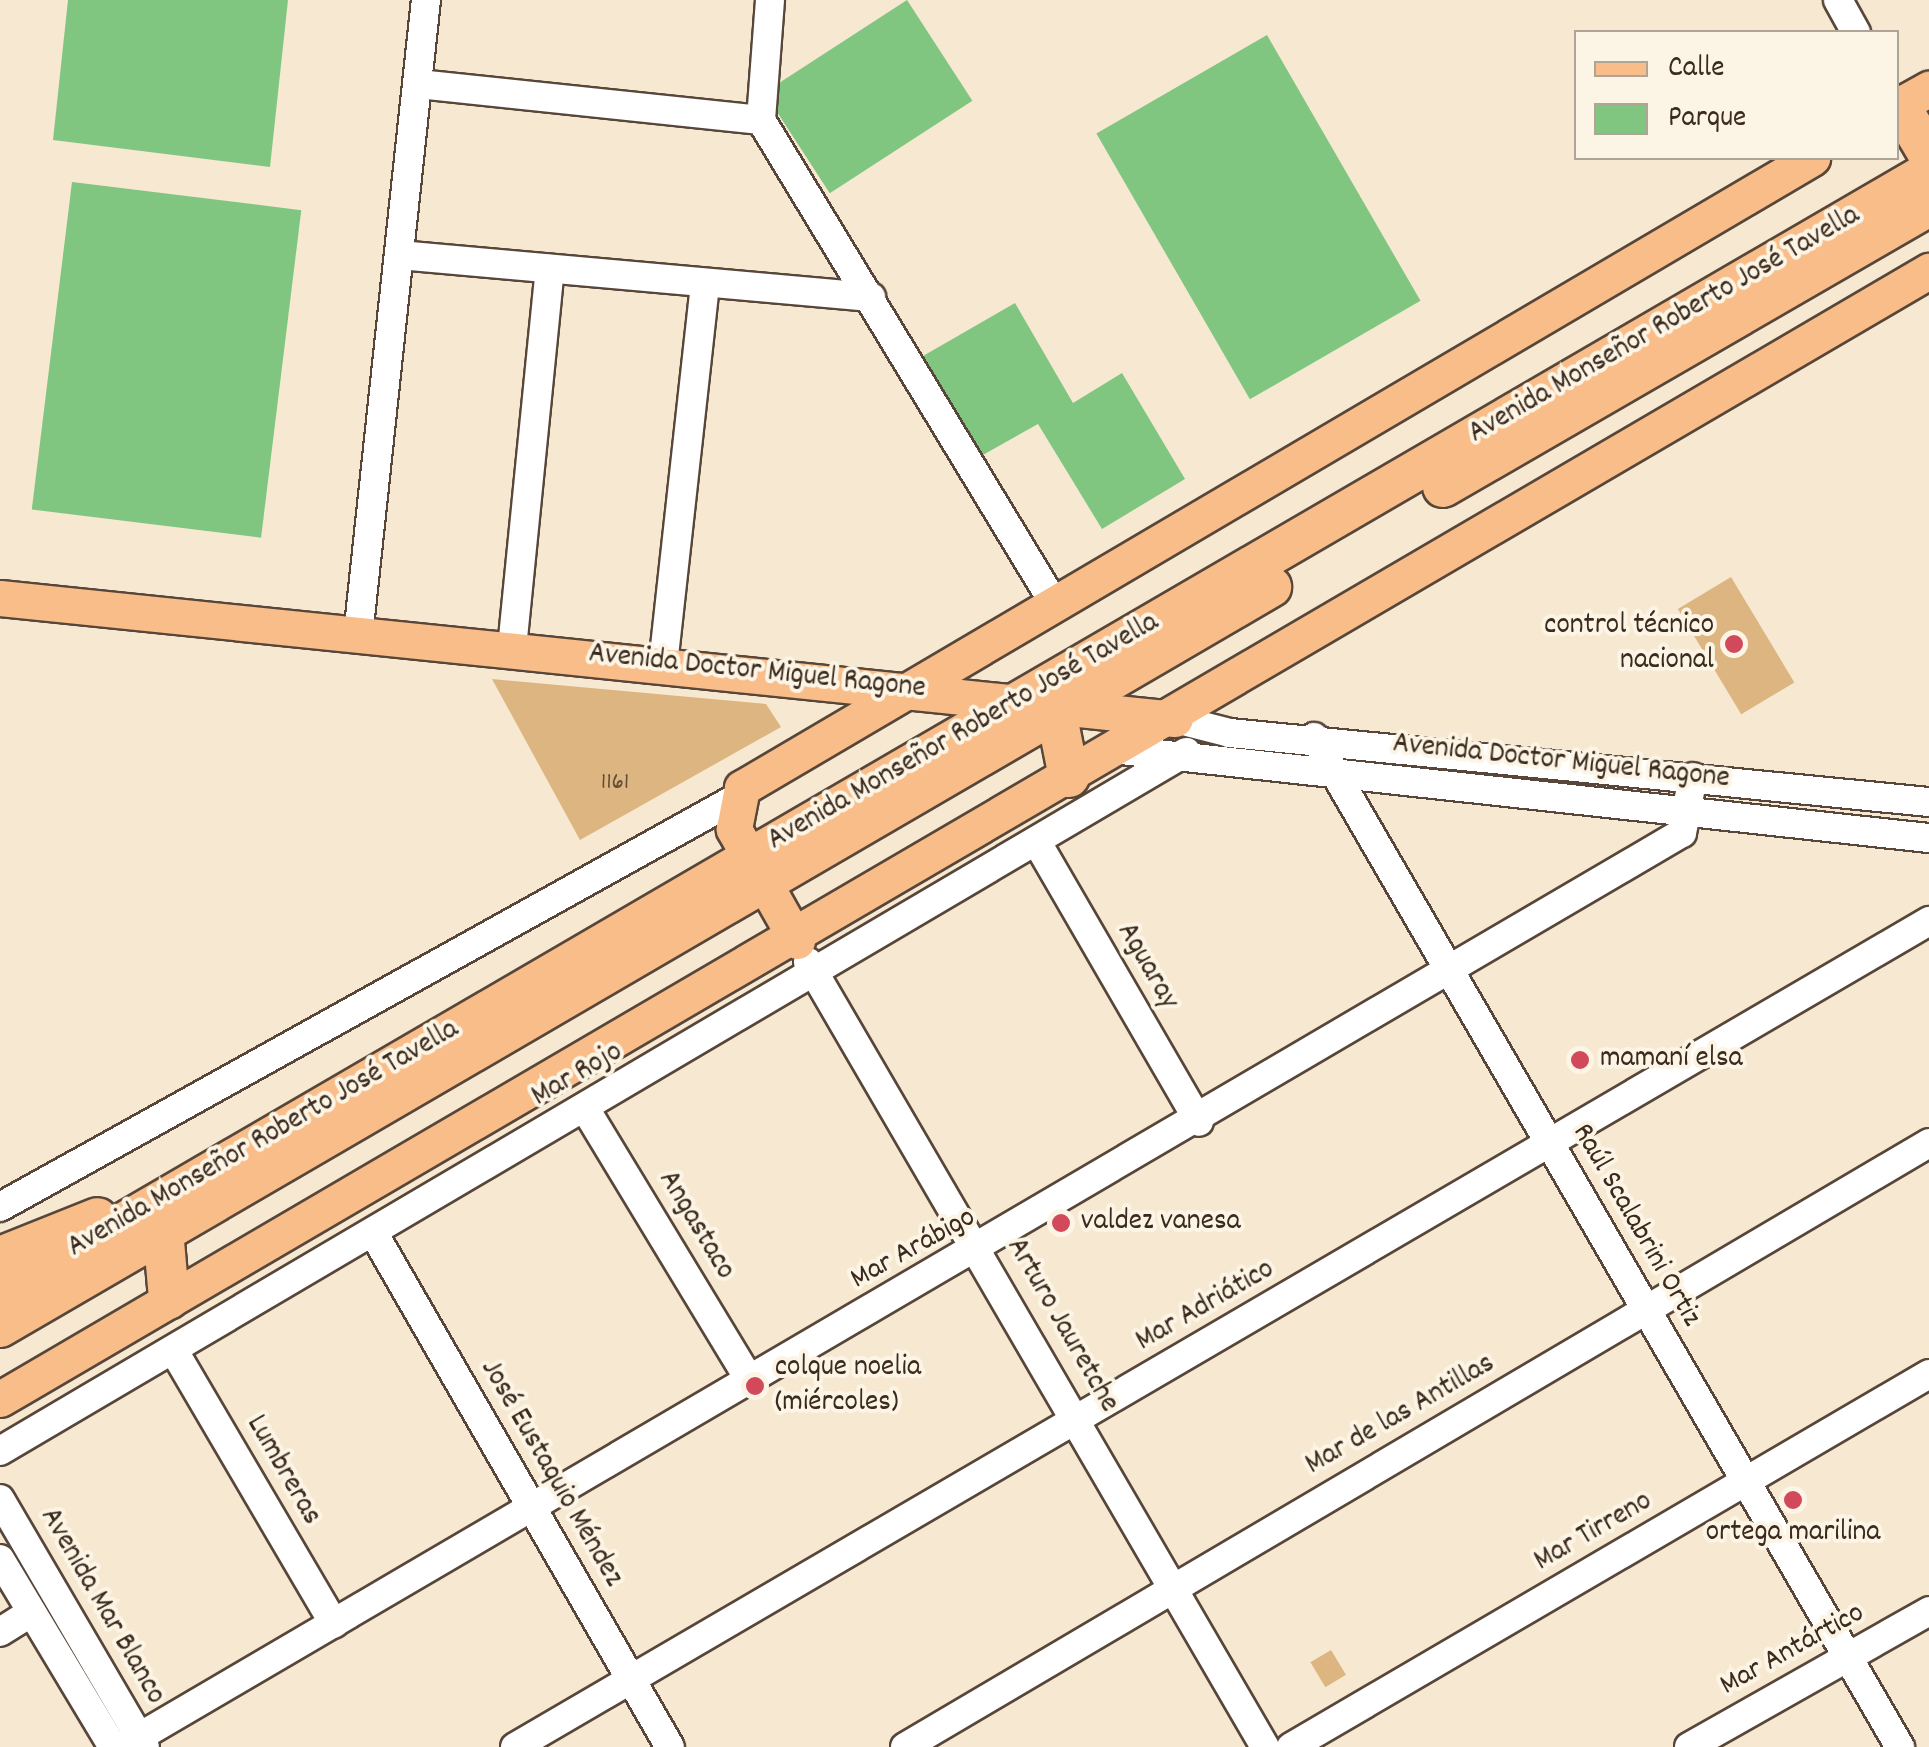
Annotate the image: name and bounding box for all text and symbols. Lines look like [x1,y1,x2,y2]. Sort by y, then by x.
legend [1574,30,1899,160]
text: Calle [1668,48,1724,91]
text: Parque [1668,98,1746,141]
street label: Avenida Monseñor Roberto José Tavella [1463,199,1867,453]
street label: Avenida Monseñor Roberto José Tavella [762,606,1166,860]
place label: control técnico nacional [1544,609,1714,680]
marker: control técnico nacional [1723,633,1745,655]
street label: Avenida Doctor Miguel Ragone [587,637,927,709]
street label: Avenida Doctor Miguel Ragone [1391,727,1731,799]
house number: 1161 [601,768,629,798]
street label: Aguaray [1107,917,1185,1017]
street label: Avenida Monseñor Roberto José Tavella [62,1013,466,1267]
street label: Mar Rojo [526,1036,630,1116]
place label: mamaní elsa [1600,1042,1743,1078]
marker: mamaní elsa [1569,1049,1591,1071]
street label: Raúl Scalabrini Ortiz [1562,1118,1708,1334]
street label: Angastaco [649,1165,741,1287]
street label: Mar Arábigo [845,1201,983,1299]
place label: valdez vanesa [1081,1205,1241,1241]
marker: valdez vanesa [1050,1212,1072,1234]
street label: Arturo Jauretche [997,1232,1125,1420]
street label: Mar Adriático [1130,1253,1282,1361]
street label: Mar de las Antillas [1300,1347,1502,1485]
place label: colque noelia (miércoles) [775,1351,921,1422]
street label: José Eustaquio Méndez [470,1354,630,1594]
marker: colque noelia (miércoles) [744,1375,766,1397]
street label: Lumbreras [236,1410,328,1532]
street label: Mar Tirreno [1529,1485,1659,1581]
marker: ortega marilina [1782,1489,1804,1511]
street label: Avenida Mar Blanco [30,1502,172,1712]
place label: ortega marilina [1706,1516,1880,1552]
street label: Mar Antártico [1715,1597,1871,1705]

